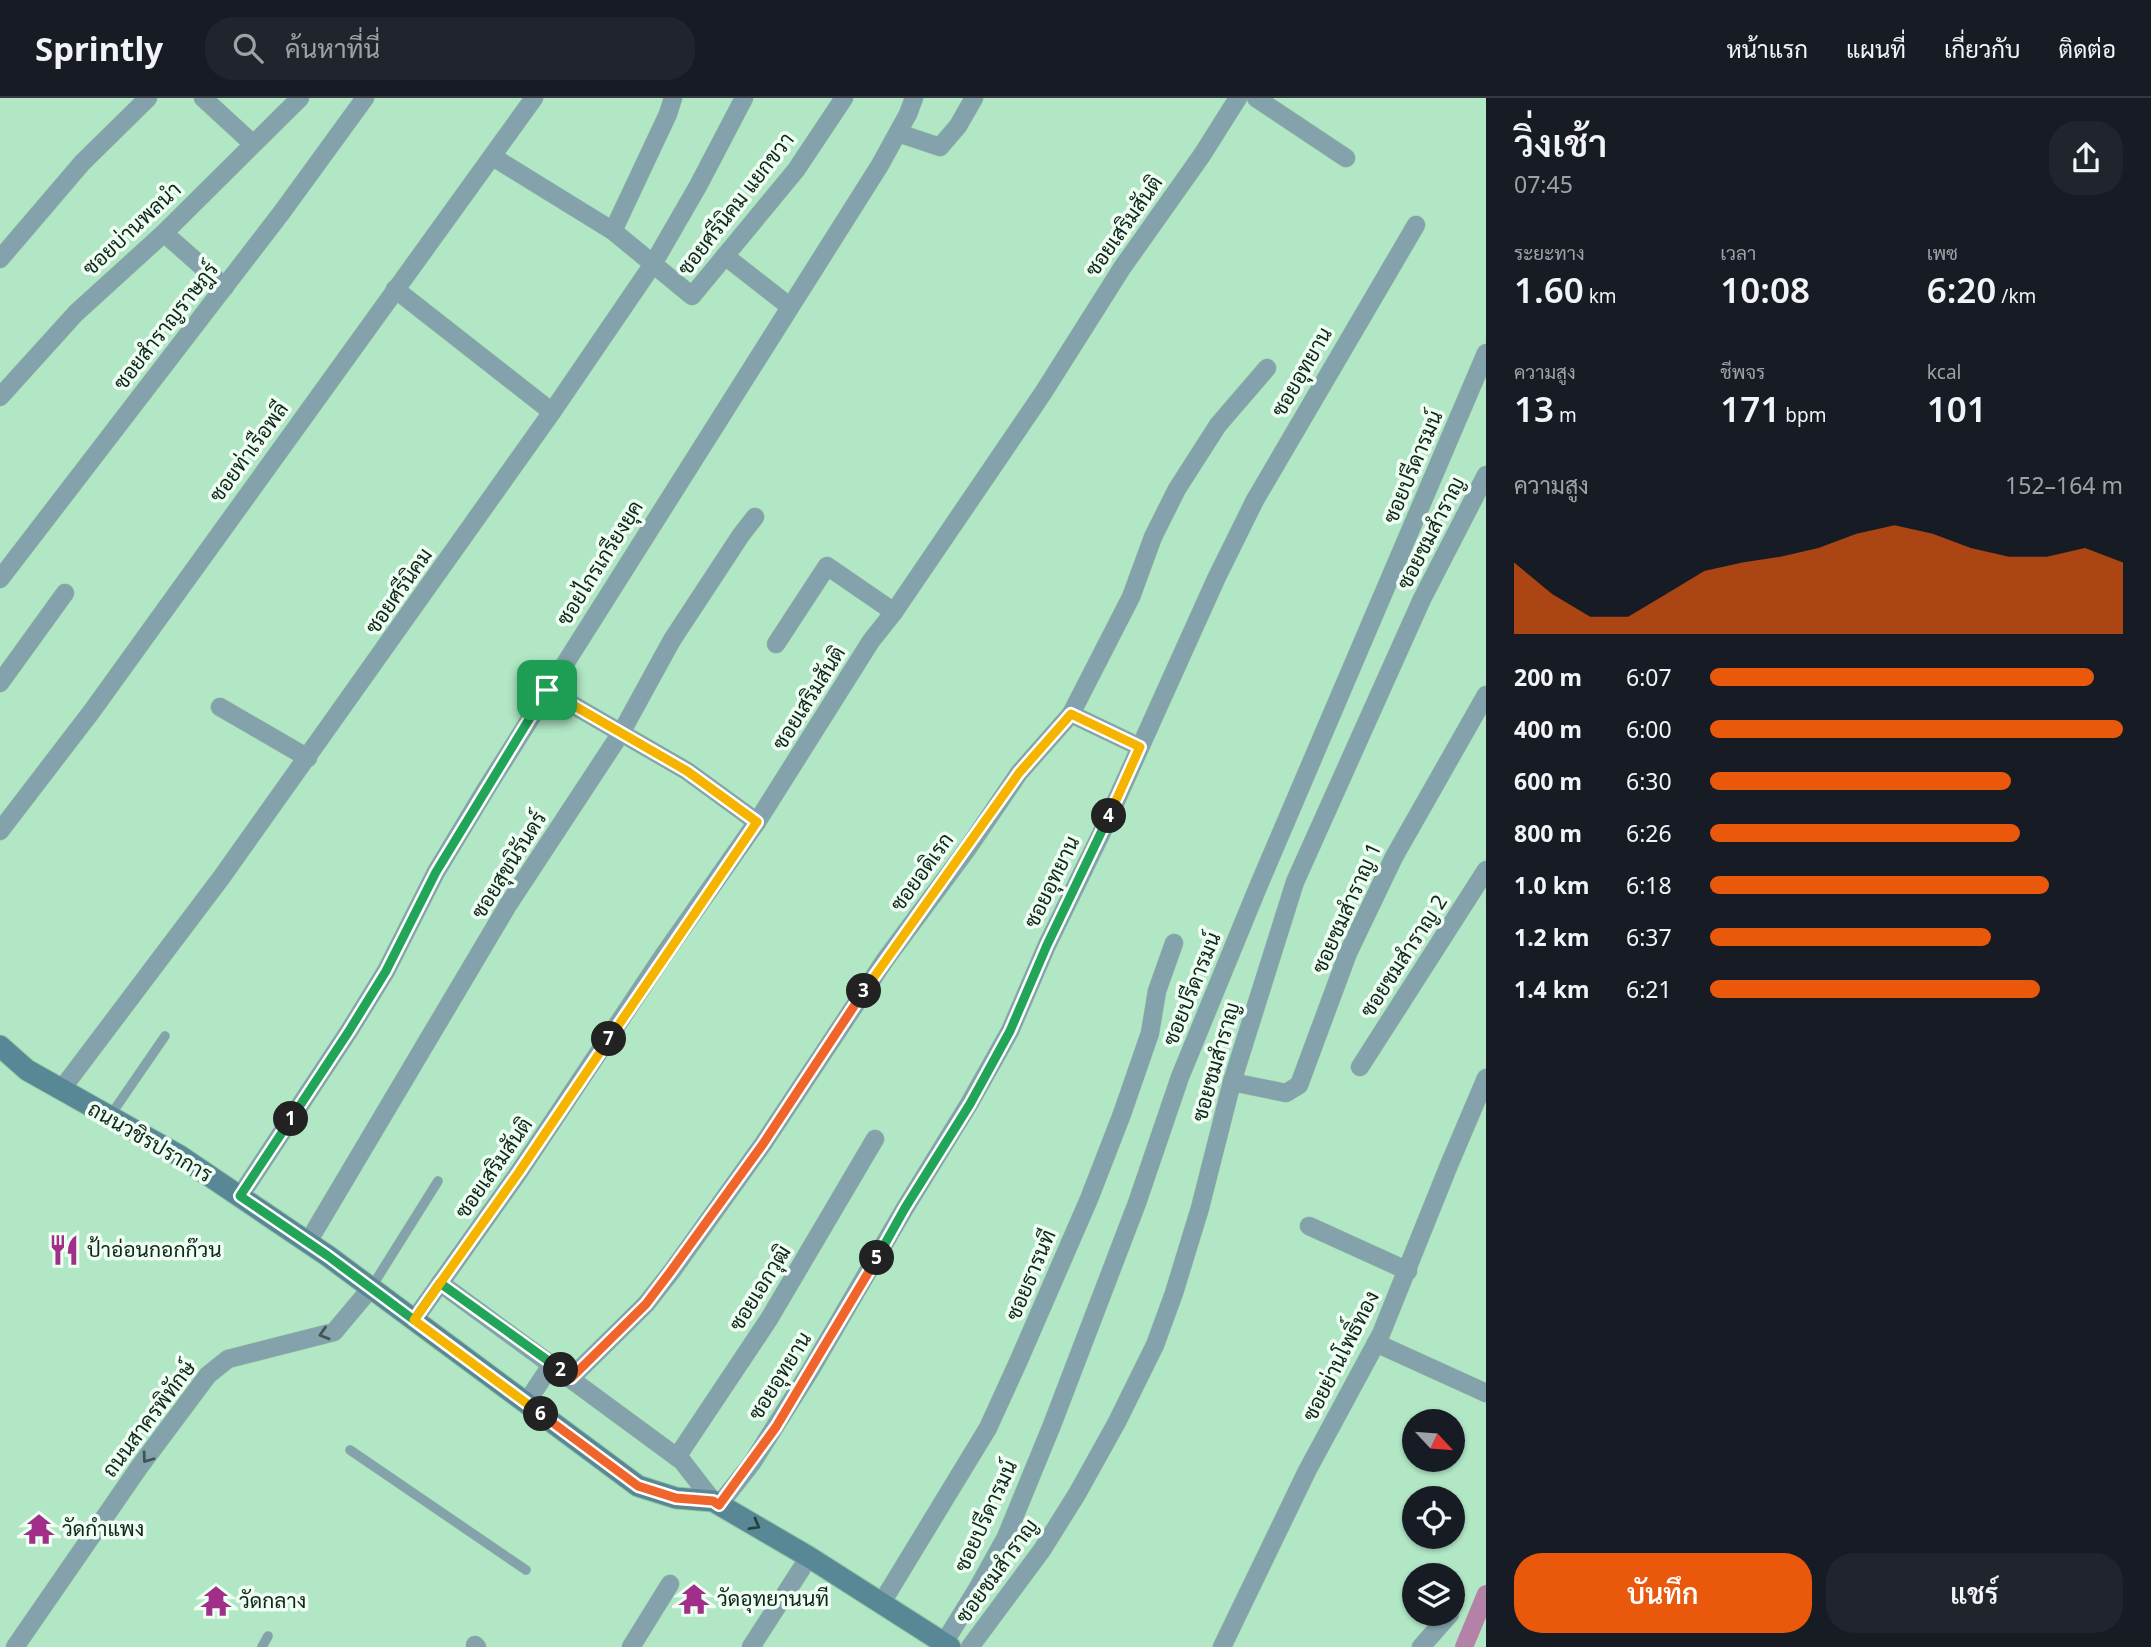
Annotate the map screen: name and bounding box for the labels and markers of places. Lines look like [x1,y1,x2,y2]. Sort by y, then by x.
pin [517,660,577,720]
pin: 4 [1092,798,1126,834]
pin: 3 [846,974,882,1008]
pin: 7 [592,1021,626,1056]
pin: 1 [274,1102,308,1136]
restaurant icon: ป้าอ่อนกอกก๊วน [47,1233,81,1267]
place label: ป้าอ่อนกอกก๊วน [87,1235,222,1263]
pin: 5 [860,1240,894,1276]
pin: 2 [544,1352,578,1388]
pin: 6 [524,1396,558,1432]
temple icon: วัดกำแพง [22,1512,56,1546]
place label: วัดกำแพง [62,1514,144,1542]
temple icon: วัดอุทยานนที [677,1582,711,1616]
temple icon: วัดกลาง [199,1584,233,1618]
place label: วัดอุทยานนที [717,1584,829,1613]
place label: วัดกลาง [239,1586,306,1614]

